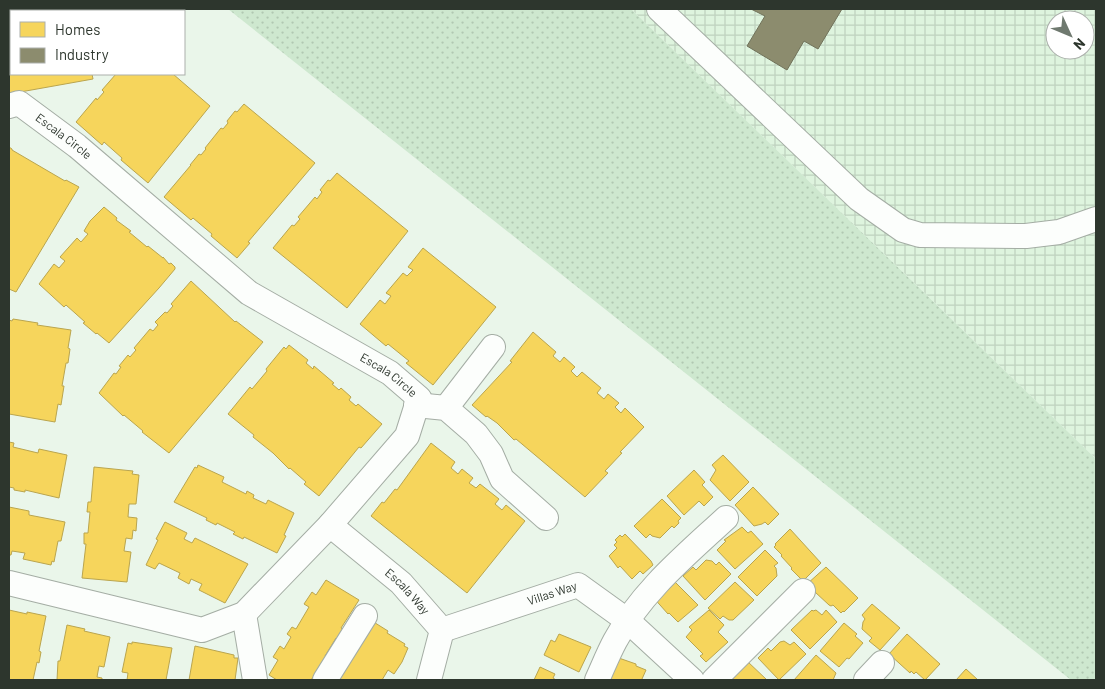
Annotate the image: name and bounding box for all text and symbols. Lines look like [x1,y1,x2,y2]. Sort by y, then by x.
legend [10,10,185,75]
north arrow [1045,10,1095,60]
text: Homes [55,20,100,38]
text: N [1070,35,1089,54]
text: Industry [55,45,109,63]
street label: Escala Circle [33,110,95,161]
street label: Escala Circle [358,350,421,399]
street label: Escala Way [383,565,433,617]
street label: Villas Way [525,578,579,607]

